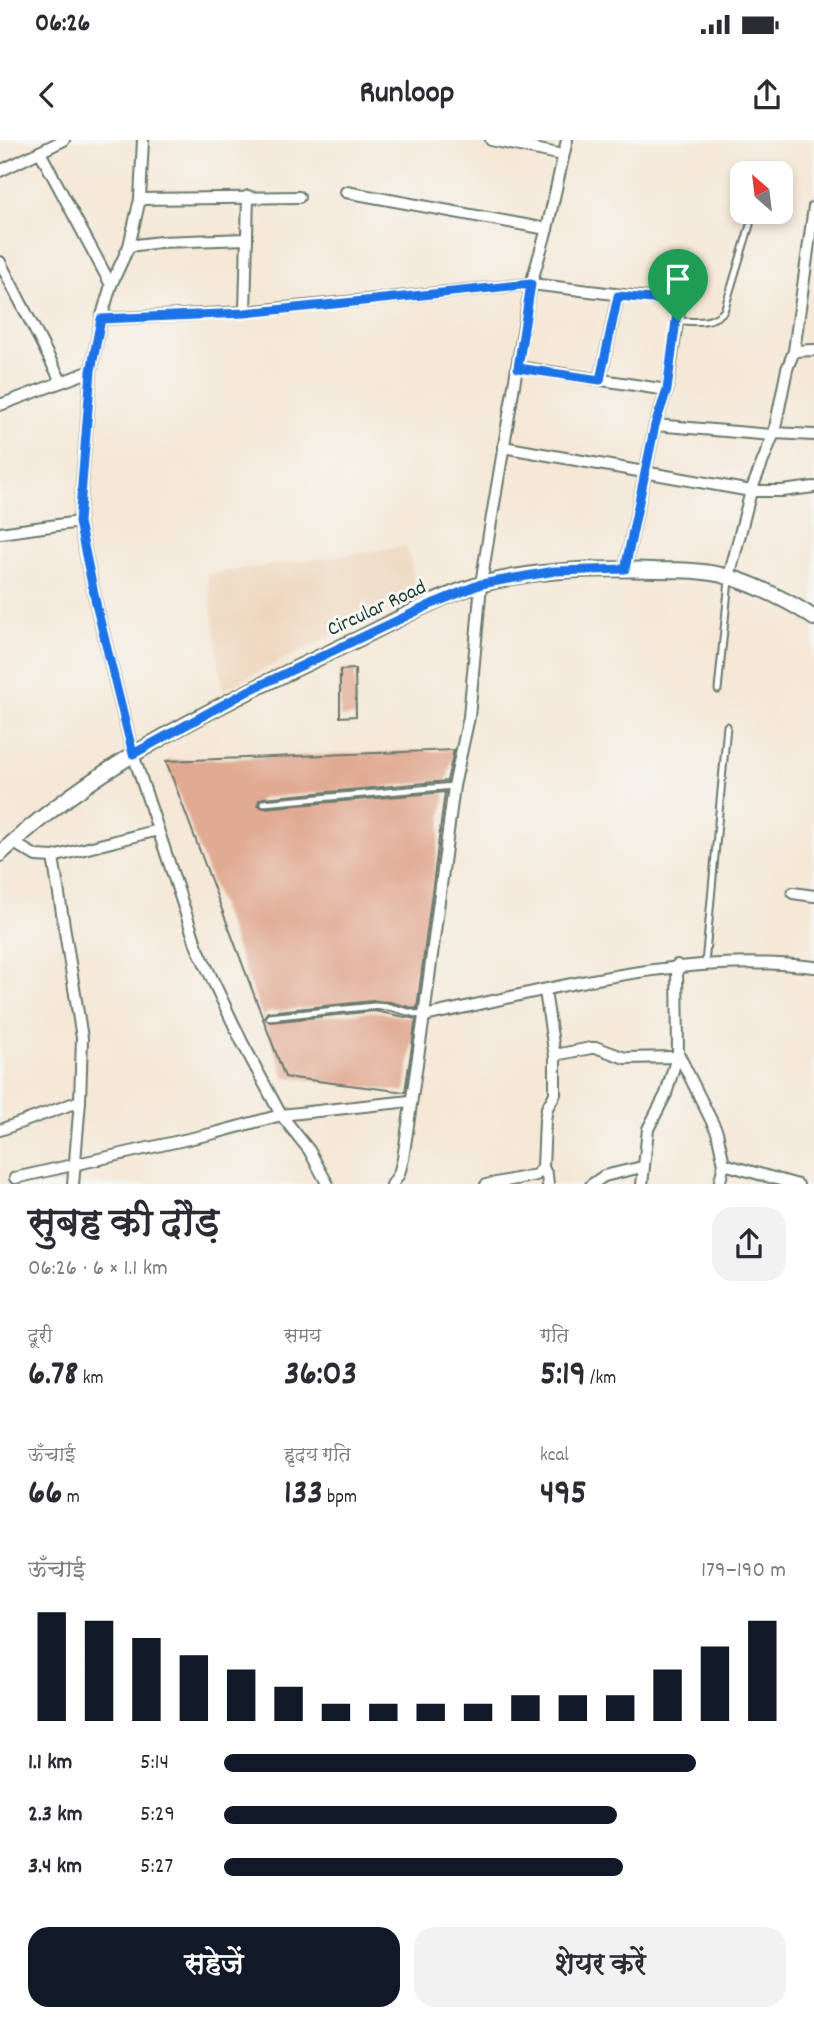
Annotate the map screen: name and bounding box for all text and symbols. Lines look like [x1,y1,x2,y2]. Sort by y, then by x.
text: 06:26 [35,6,90,43]
text: Runloop [359,72,455,118]
icon: back [28,76,66,114]
icon: share [748,76,786,114]
north arrow [730,161,793,224]
map controls [730,161,793,224]
pin [648,249,708,321]
icon: arrive [659,260,697,298]
street label: Circular Road [323,574,432,646]
text: सुबह की दौड़ [28,1199,219,1254]
button: share [712,1207,786,1281]
text: 06:26 · 6 × 1.1 km [28,1253,168,1286]
text: दूरी [28,1324,53,1351]
text: समय [284,1324,321,1351]
text: गति [540,1324,569,1351]
text: 6.78 [28,1351,78,1401]
text: 36:03 [284,1351,357,1401]
text: 5:19 [540,1351,586,1401]
text: km [78,1366,104,1393]
text: /km [586,1366,616,1393]
text: ऊँचाई [28,1443,76,1470]
text: हृदय गति [284,1443,351,1470]
text: kcal [540,1443,569,1470]
text: 66 [28,1470,62,1520]
text: 133 [284,1470,323,1520]
text: 495 [540,1470,587,1520]
text: m [62,1485,80,1512]
text: bpm [323,1485,357,1512]
text: ऊँचाई [28,1555,86,1588]
text: 179–190 m [701,1555,786,1588]
text: 1.1 km [28,1747,72,1780]
text: 5:14 [140,1747,169,1780]
text: 2.3 km [28,1799,83,1832]
text: 5:29 [140,1799,175,1832]
text: 3.4 km [28,1851,82,1884]
text: 5:27 [140,1851,173,1884]
button: सहेजें [28,1927,400,2007]
button: शेयर करें [414,1927,786,2007]

